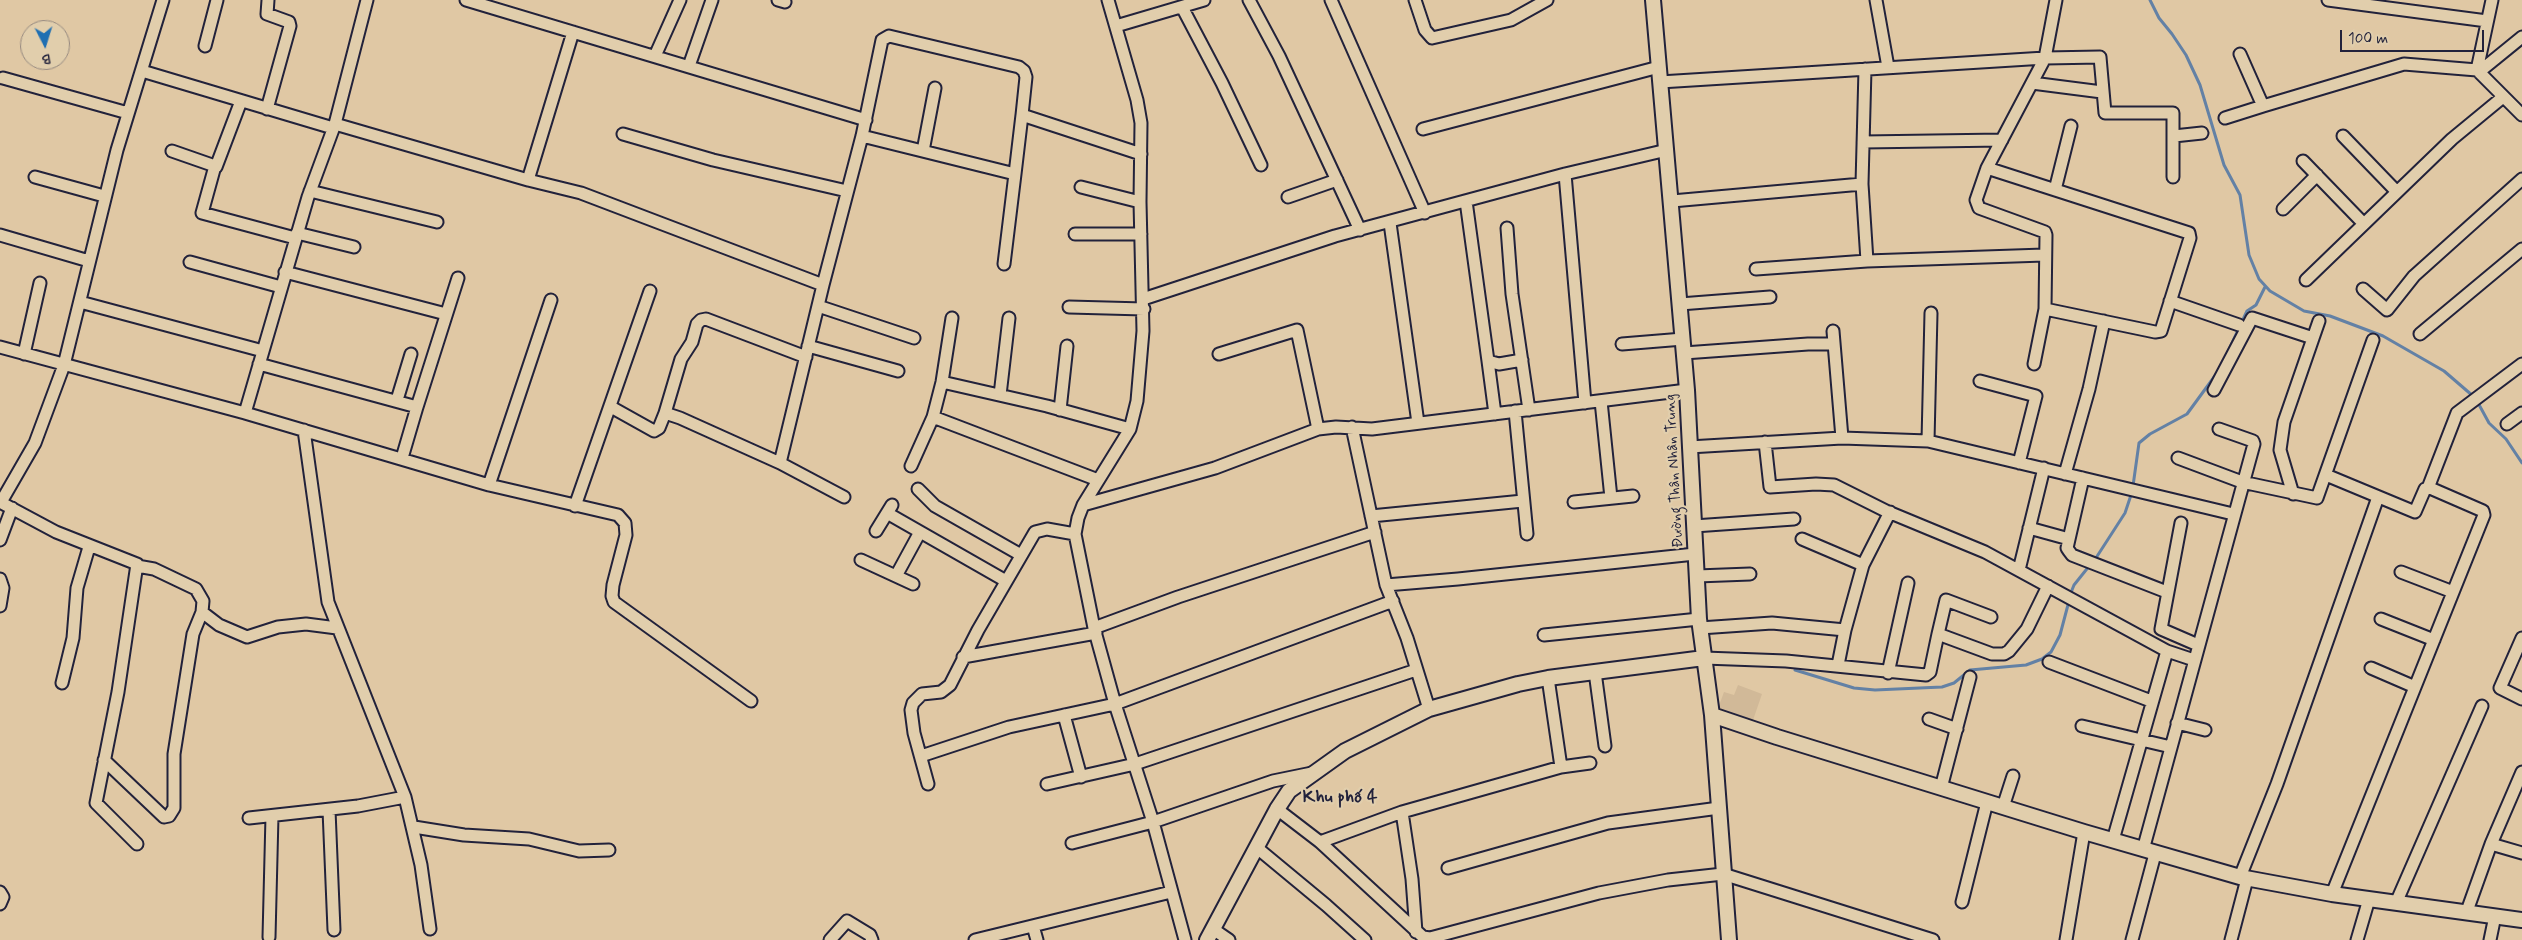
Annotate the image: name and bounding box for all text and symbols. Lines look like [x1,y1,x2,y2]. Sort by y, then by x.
north arrow [20,20,70,70]
scale bar [2342,20,2486,52]
text: 100 m [2348,29,2388,49]
text: B [41,50,51,68]
street label: Đường Thân Nhân Trung [1662,394,1688,548]
district label: Khu phố 4 [1302,787,1378,809]

